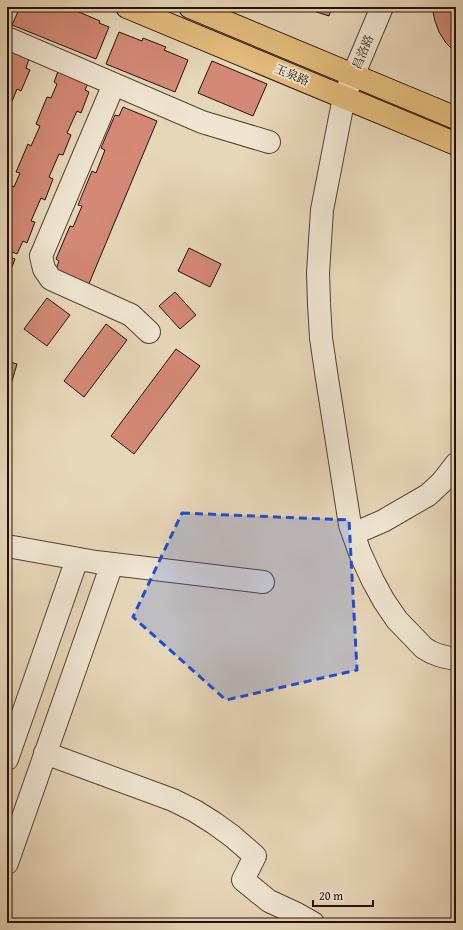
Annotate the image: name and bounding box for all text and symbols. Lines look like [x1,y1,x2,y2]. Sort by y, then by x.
street label: 昌洛路 [348,32,377,72]
street label: 玉泉路 [272,60,312,89]
scale bar [313,882,373,908]
text: 20 m [319,887,343,904]

